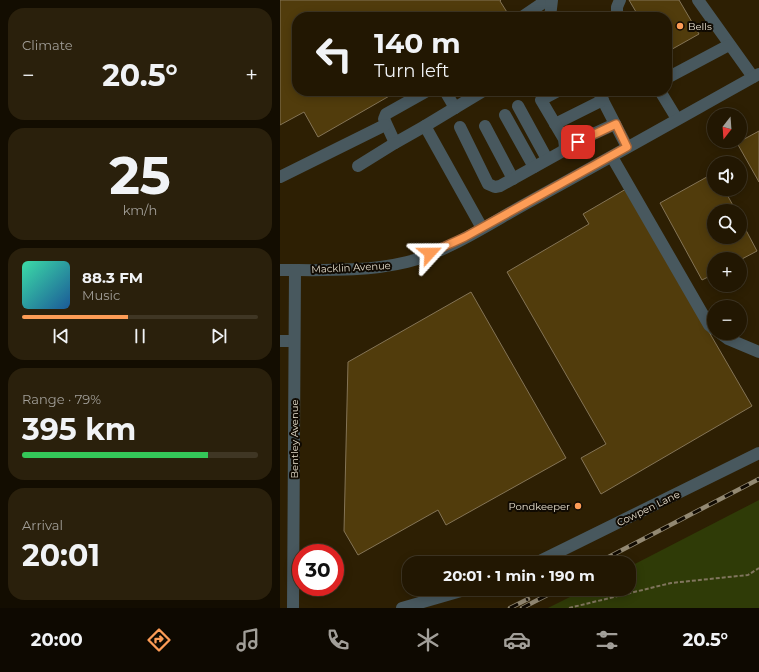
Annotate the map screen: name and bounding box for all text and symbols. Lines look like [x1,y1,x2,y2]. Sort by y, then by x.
place label: Bells [688,20,712,33]
marker: Bells [675,21,685,31]
text: 140 m [374,26,461,60]
icon: left [308,28,360,80]
text: Climate [22,37,73,53]
text: 20.5° [102,57,178,94]
text: Turn left [374,60,449,82]
text: − [22,62,35,89]
text: + [245,62,258,89]
north arrow [707,108,747,148]
map controls [707,108,747,340]
pin [561,125,595,159]
icon: arrive [567,131,589,153]
text: 25 [109,144,171,207]
button: sound [707,156,747,196]
text: km/h [123,202,157,218]
button: search [707,204,747,244]
position arrow [409,232,451,274]
button: + [707,252,747,292]
street label: Macklin Avenue [311,259,391,276]
text: 88.3 FM [82,268,143,287]
text: Music [82,287,120,303]
button: − [707,300,747,340]
icon: previous [50,325,72,347]
icon: pause [129,325,151,347]
icon: next [208,325,230,347]
text: Range · 79% [22,391,101,407]
street label: Bentley Avenue [288,400,301,478]
text: 395 km [22,411,136,448]
street label: Cowpen Lane [615,488,682,529]
place label: Pondkeeper [508,500,570,513]
marker: Pondkeeper [573,501,583,511]
text: Arrival [22,517,63,533]
text: 20:01 [22,537,100,574]
speed limit sign: 30 [292,544,344,596]
text: 20:01 · 1 min · 190 m [443,566,595,585]
icon: directions [145,626,173,654]
icon: music [234,626,262,654]
icon: phone [324,626,352,654]
icon: climate [414,626,442,654]
icon: car [503,626,531,654]
icon: filters [593,626,621,654]
text: 20:00 [31,629,83,651]
text: 20.5° [683,629,728,651]

